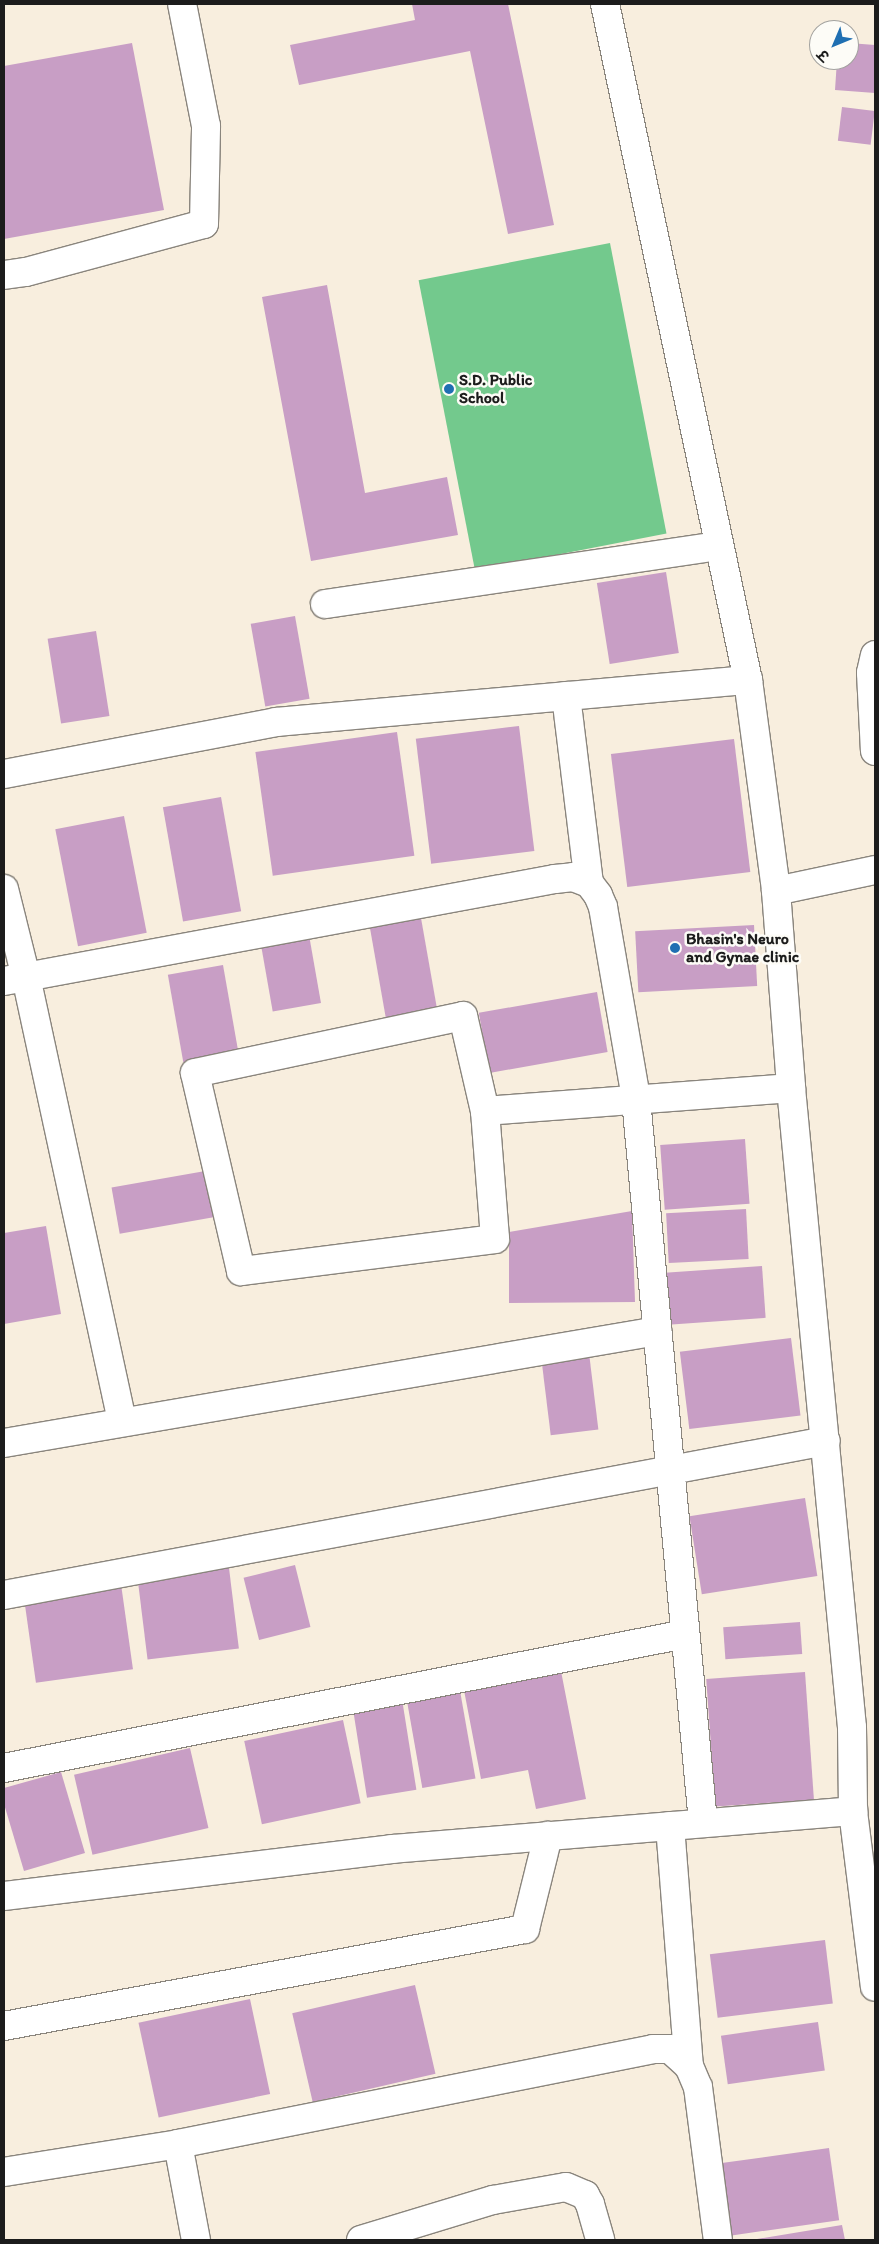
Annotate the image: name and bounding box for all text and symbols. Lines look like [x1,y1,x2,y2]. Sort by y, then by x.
north arrow [809,20,859,70]
text: उ [814,46,833,65]
place label: S.D. Public School [459,370,532,408]
marker: S.D. Public School [443,383,455,395]
place label: Bhasin's Neuro and Gynae clinic [686,929,799,967]
marker: Bhasin's Neuro and Gynae clinic [668,941,682,955]

